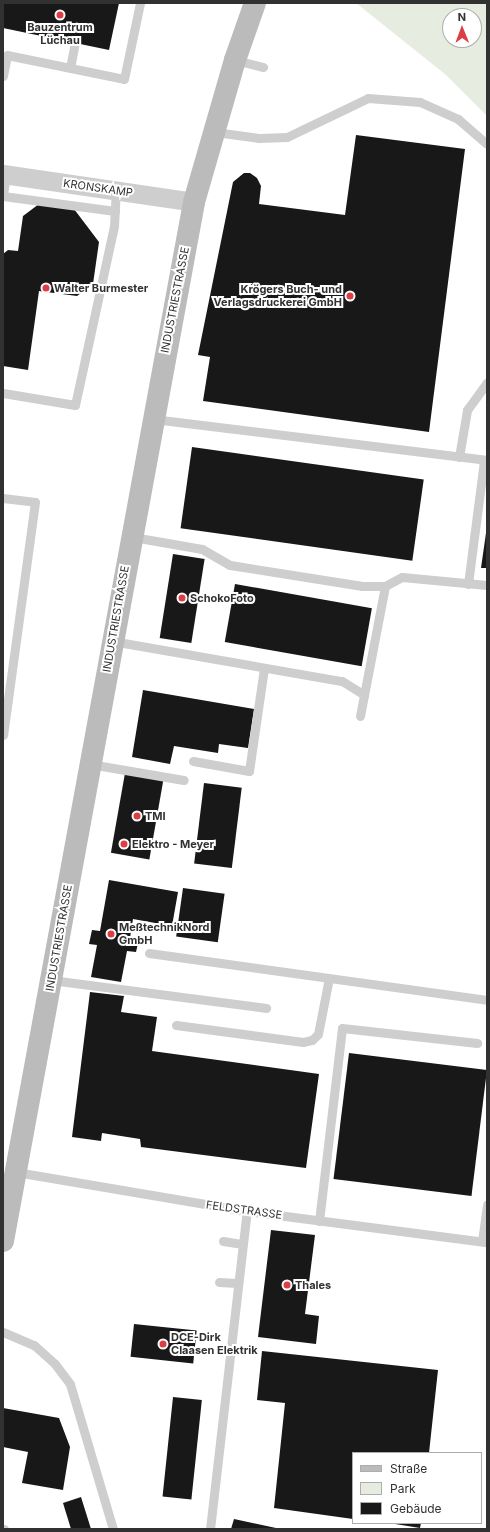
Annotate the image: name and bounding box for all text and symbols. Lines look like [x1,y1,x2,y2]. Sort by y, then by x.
north arrow [442,8,482,48]
marker: Bauzentrum Lüchau [55,10,65,20]
text: N [457,10,466,24]
place label: Bauzentrum Lüchau [27,21,93,47]
street label: KRONSKAMP [62,177,134,199]
street label: INDUSTRIESTRASSE [158,246,192,354]
place label: Walter Burmester [54,281,148,295]
marker: Walter Burmester [41,283,51,293]
place label: Krögers Buch- und Verlagsdruckerei GmbH [214,283,342,309]
marker: Krögers Buch- und Verlagsdruckerei GmbH [345,291,355,301]
street label: INDUSTRIESTRASSE [100,565,132,673]
place label: SchokoFoto [190,591,254,605]
marker: SchokoFoto [177,593,187,603]
place label: TMI [145,809,166,823]
marker: TMI [132,811,142,821]
place label: Elektro - Meyer [132,837,214,851]
marker: Elektro - Meyer [119,839,129,849]
street label: INDUSTRIESTRASSE [43,884,75,992]
place label: MeßtechnikNord GmbH [119,921,209,947]
marker: MeßtechnikNord GmbH [106,929,116,939]
street label: FELDSTRASSE [205,1198,283,1222]
place label: Thales [295,1278,331,1292]
marker: Thales [282,1280,292,1290]
place label: DCE-Dirk Claasen Elektrik [171,1331,258,1357]
marker: DCE-Dirk Claasen Elektrik [158,1339,168,1349]
legend [352,1452,482,1524]
text: Straße [390,1461,427,1476]
text: Park [390,1481,416,1496]
text: Gebäude [390,1501,442,1516]

